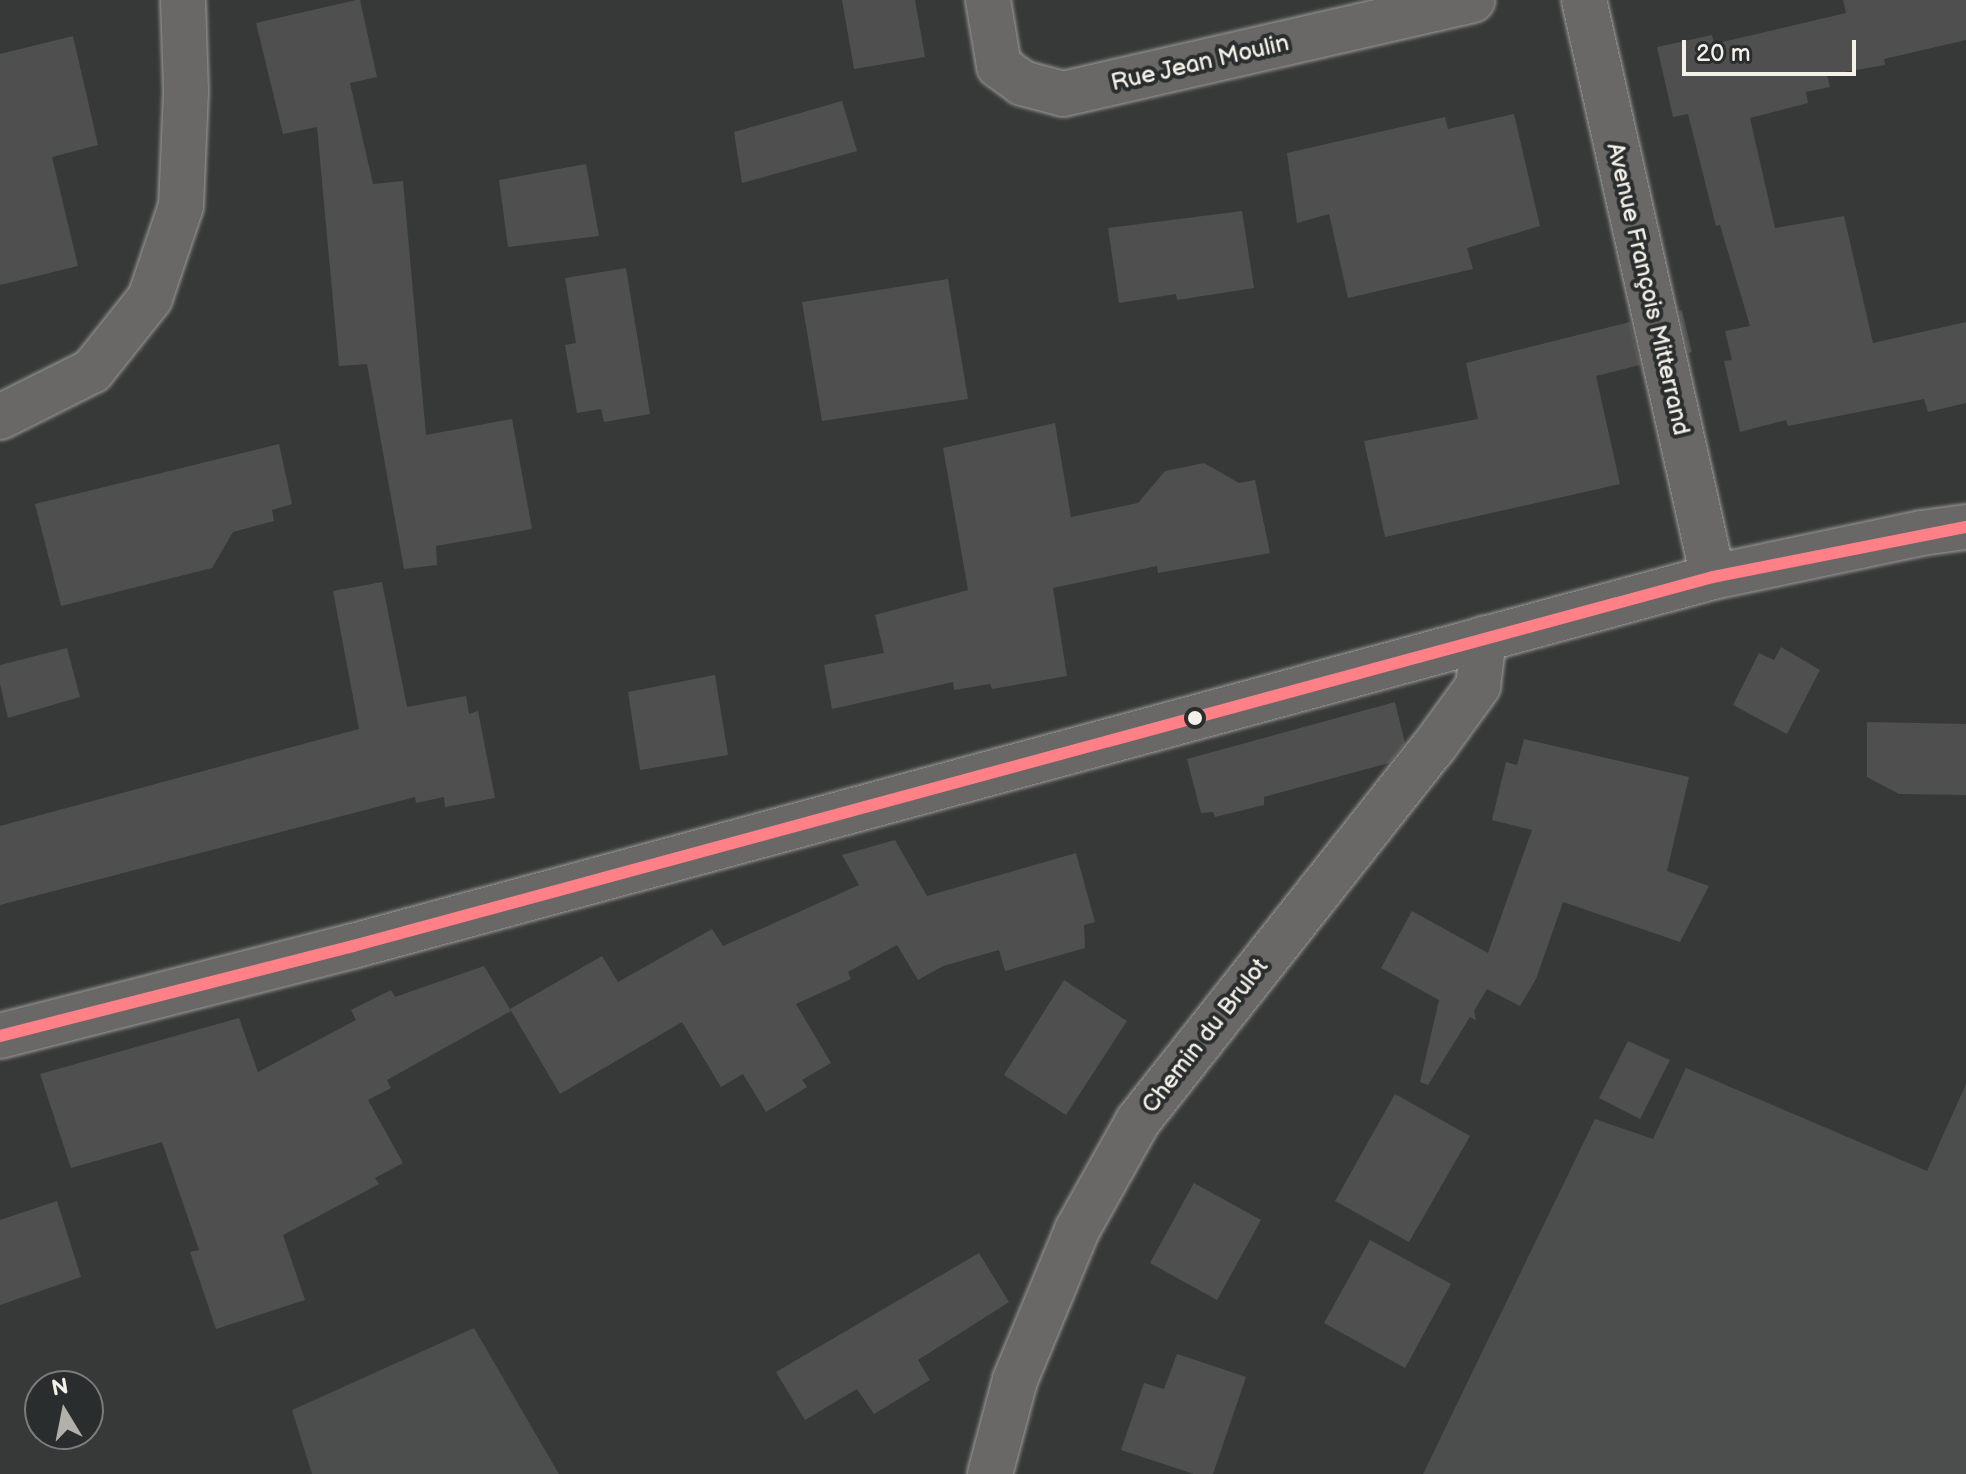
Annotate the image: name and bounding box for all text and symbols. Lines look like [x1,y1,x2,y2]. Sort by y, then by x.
scale bar [1686,24,1860,74]
street label: Rue Jean Moulin [1108,28,1292,98]
text: 20 m [1696,39,1751,68]
street label: Avenue François Mitterrand [1600,140,1696,438]
unlabelled marker [1187,710,1203,726]
street label: Chemin du Brulot [1136,953,1274,1119]
north arrow [24,1370,104,1450]
text: N [50,1373,71,1403]

